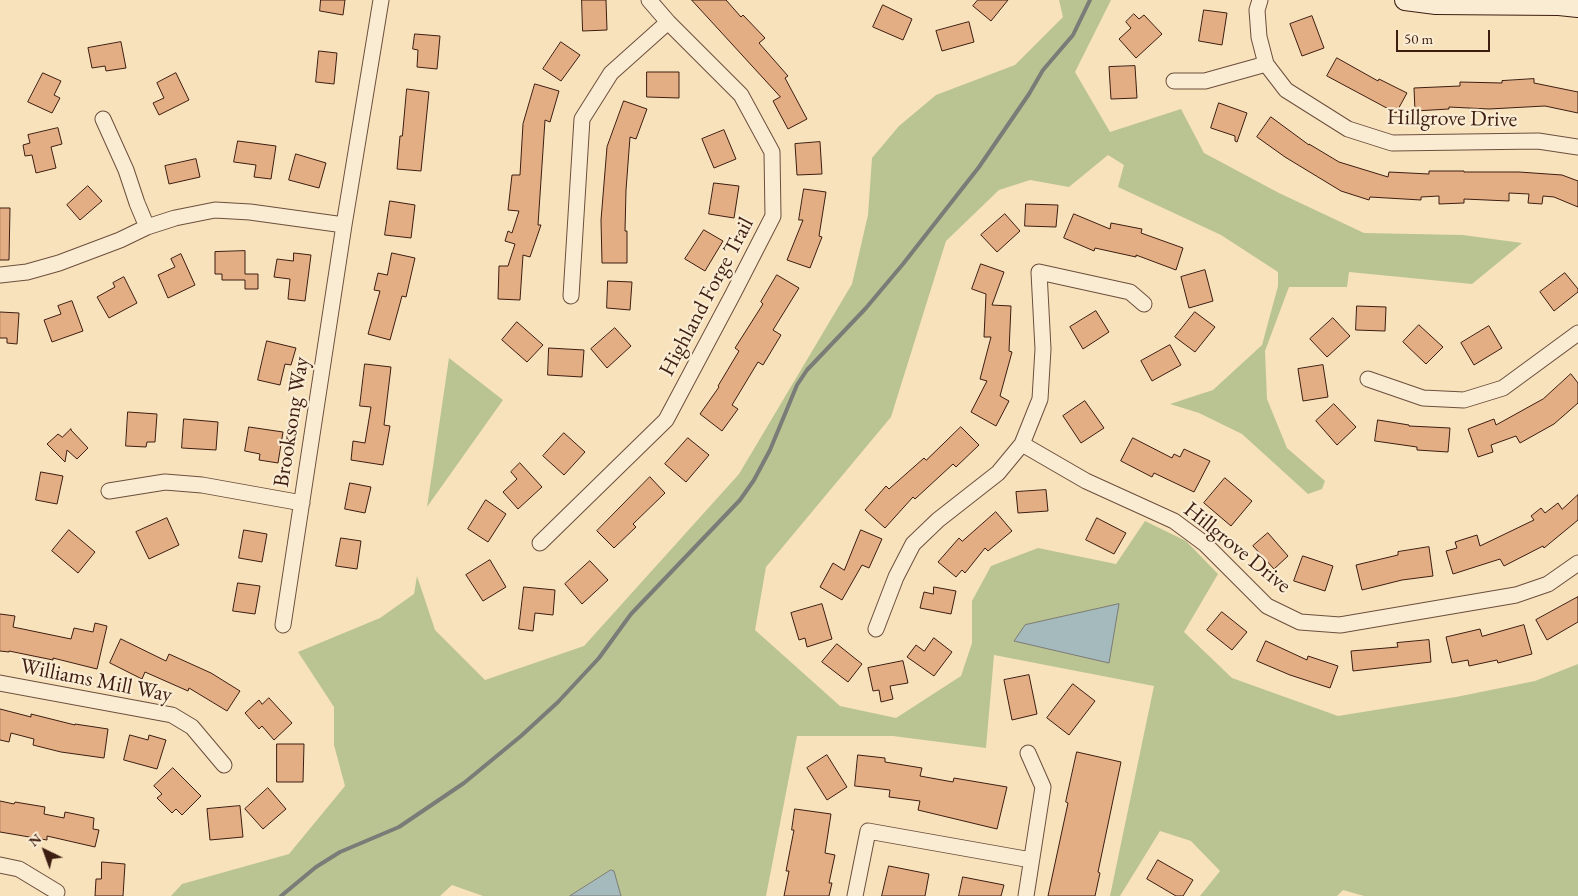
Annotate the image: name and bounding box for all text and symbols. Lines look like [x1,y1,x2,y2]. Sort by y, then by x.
scale bar [1398,20,1492,52]
text: 50 m [1404,29,1433,48]
street label: Hillgrove Drive [1387,105,1517,133]
street label: Highland Forge Trail [654,213,760,381]
street label: Brooksong Way [269,355,315,489]
street label: Hillgrove Drive [1178,497,1296,599]
street label: Williams Mill Way [18,653,174,709]
north arrow [20,826,70,876]
text: N [25,829,45,850]

